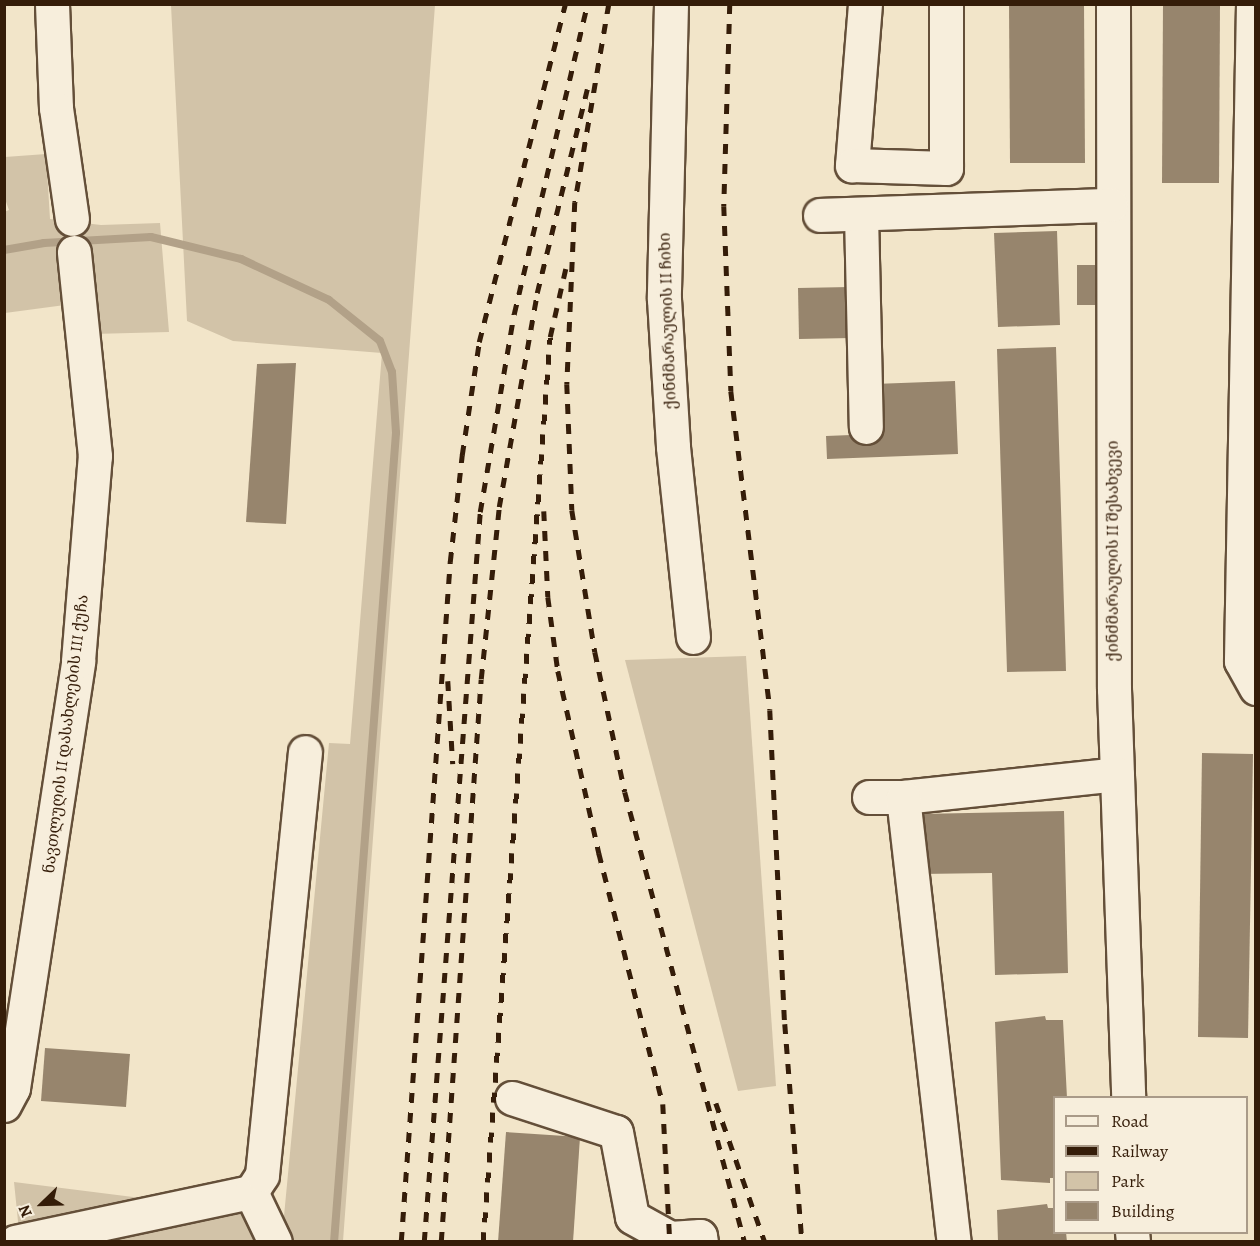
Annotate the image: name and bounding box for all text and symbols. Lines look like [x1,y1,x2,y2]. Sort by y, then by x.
street label: ქინძმარაულის II ჩიხი [655,232,681,410]
street label: ქინძმარაულის II შესახვევი [1103,440,1123,662]
street label: ნავთლუღის II დასახლების III ქუჩა [39,593,93,875]
legend [1053,1096,1248,1234]
text: Road [1111,1109,1148,1133]
text: Railway [1111,1139,1168,1163]
text: Park [1111,1169,1145,1193]
north arrow [12,1174,72,1234]
text: Building [1111,1199,1175,1223]
text: N [13,1201,38,1221]

